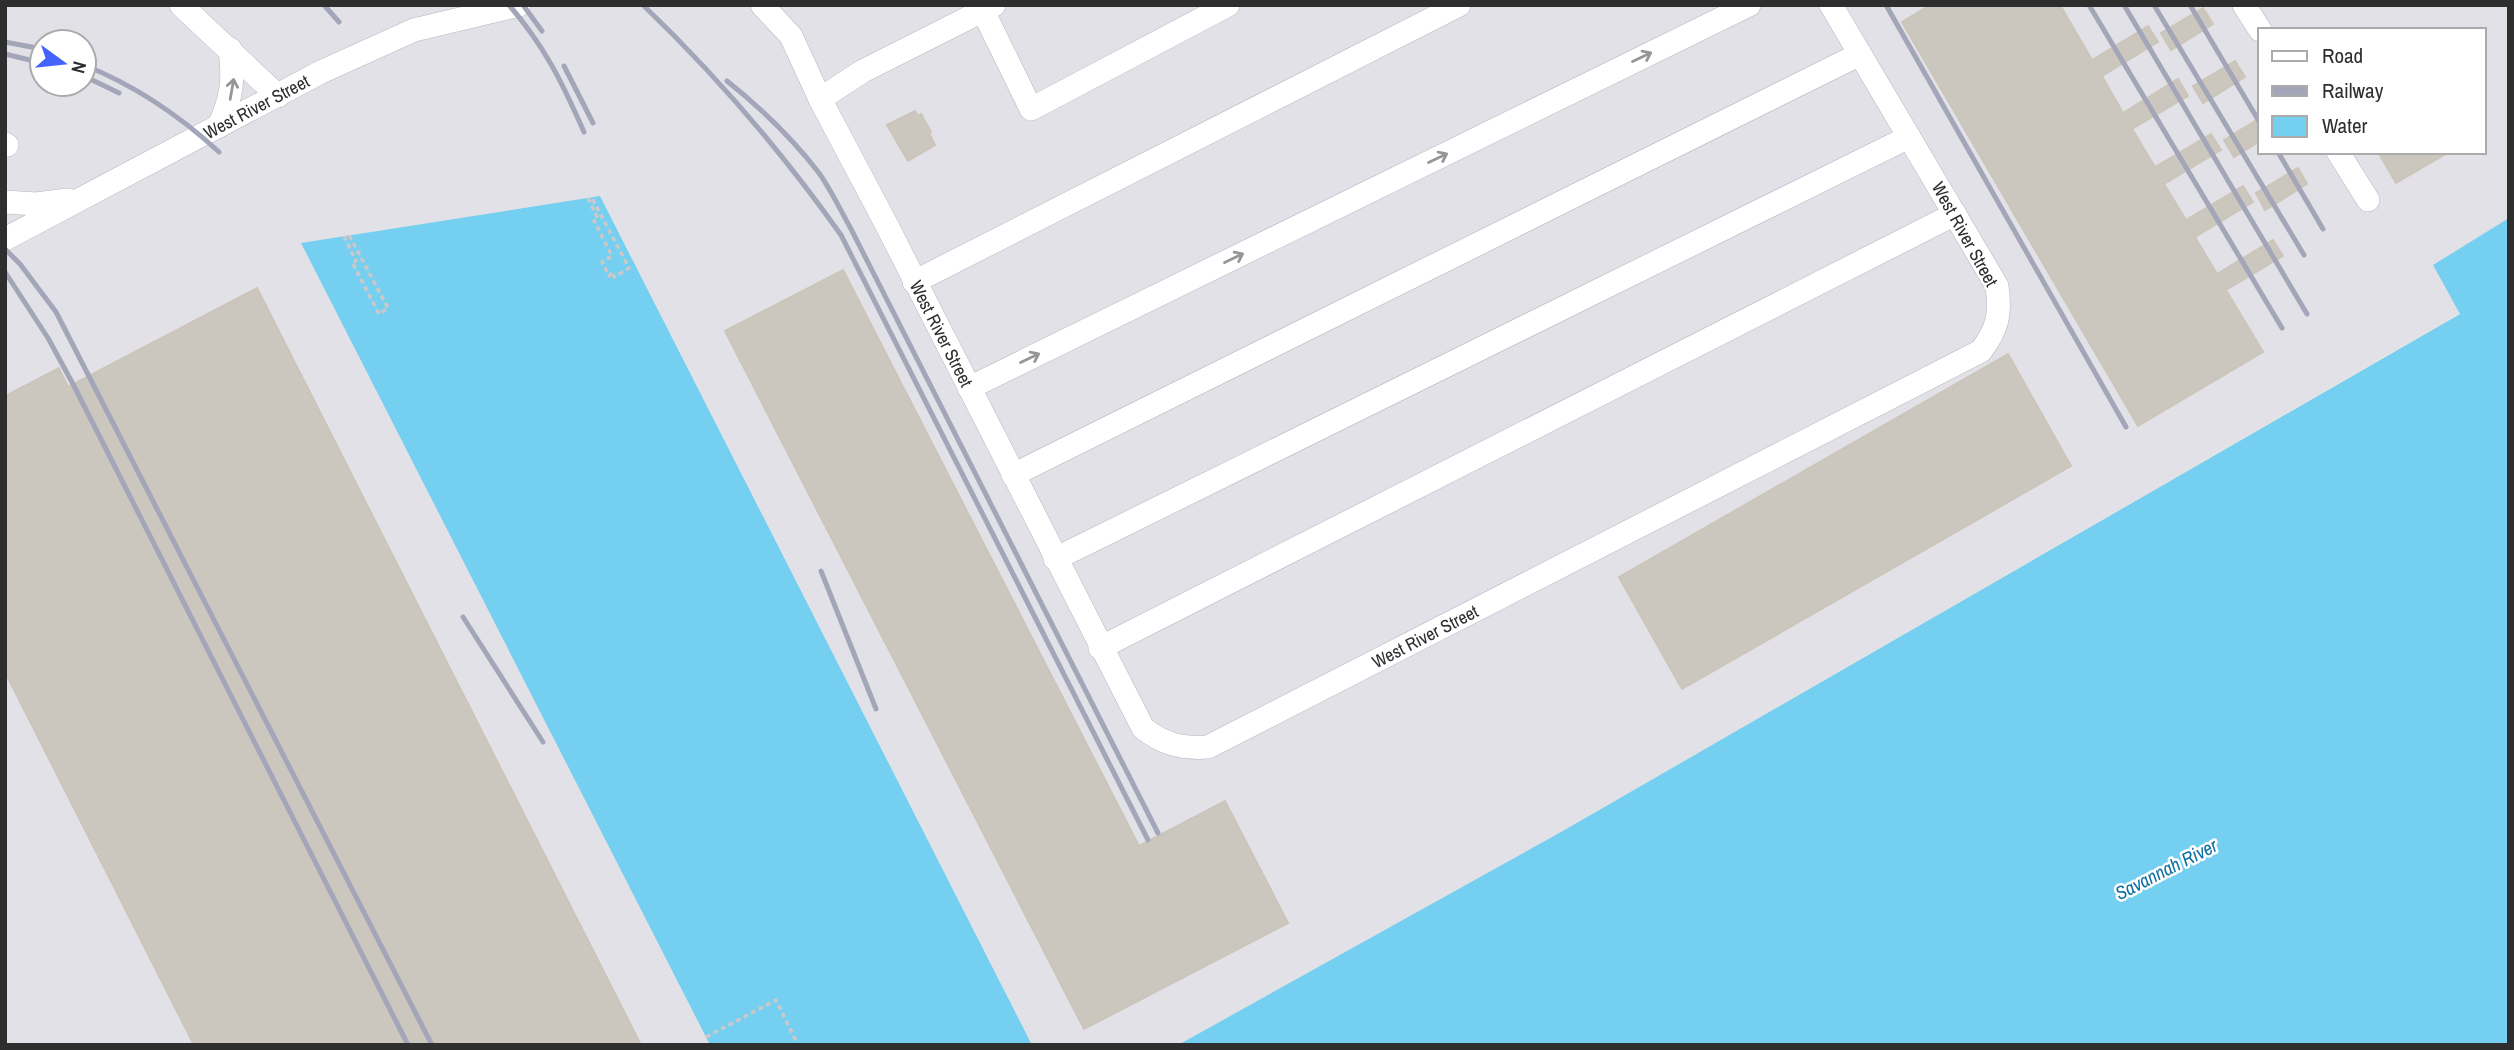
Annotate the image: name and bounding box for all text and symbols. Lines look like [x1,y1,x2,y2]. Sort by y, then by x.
north arrow [28,28,98,98]
legend [2258,28,2486,154]
text: Road [2322,41,2363,70]
one-way arrow [1631,50,1652,64]
text: N [65,59,93,76]
street label: West River Street [199,68,313,145]
text: Railway [2322,76,2384,105]
one-way arrow [226,78,239,101]
text: Water [2322,111,2368,140]
one-way arrow [1427,150,1448,164]
street label: West River Street [1926,177,2004,291]
one-way arrow [1223,251,1244,264]
street label: West River Street [904,276,979,391]
one-way arrow [1019,351,1040,365]
street label: West River Street [1367,598,1482,674]
water label: Savannah River [2110,832,2222,906]

